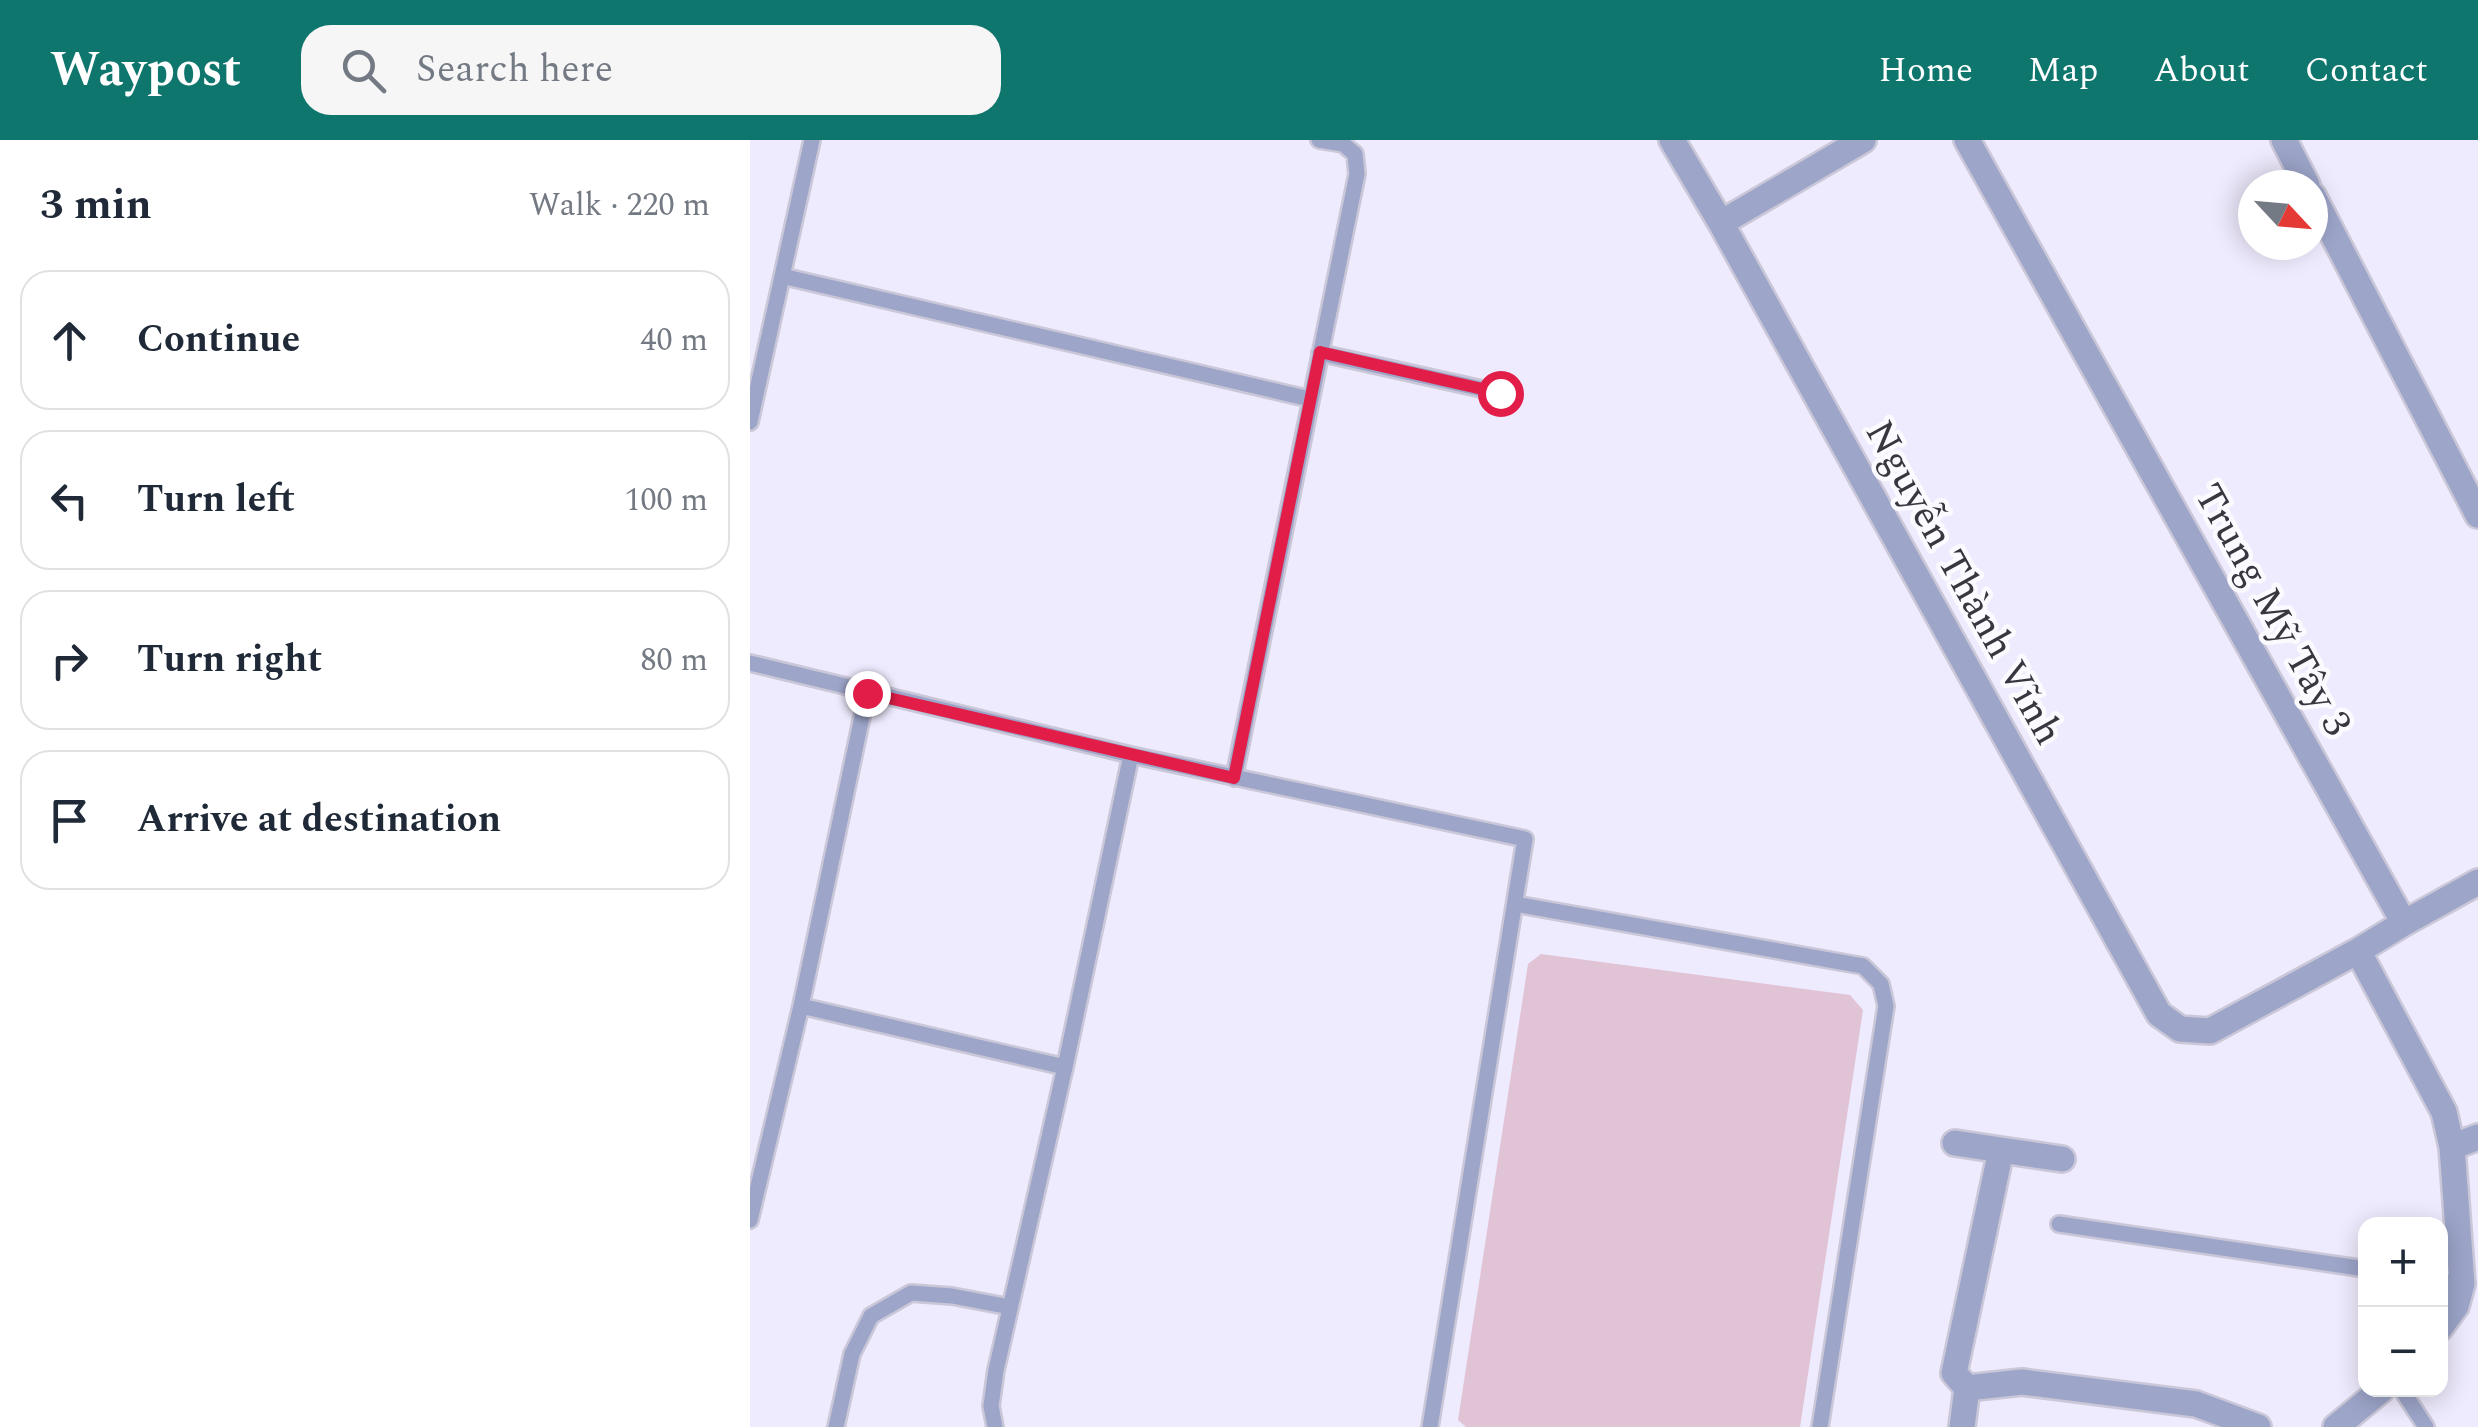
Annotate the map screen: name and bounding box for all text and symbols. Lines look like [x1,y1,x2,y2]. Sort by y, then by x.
search box [301,25,1001,115]
text: Waypost [50,34,241,107]
text: Search here [416,41,613,99]
icon: search [336,43,391,98]
text: Home [1879,44,1973,97]
text: Map [2028,44,2098,97]
text: About [2153,44,2250,97]
text: Contact [2305,44,2428,97]
north arrow [2238,170,2328,260]
text: 3 min [40,174,152,237]
text: Walk · 220 m [529,181,710,230]
text: Continue [137,311,300,369]
icon: ahead [42,313,97,368]
text: 40 m [640,316,708,365]
route start [1478,371,1524,417]
street label: Nguyễn Thành Vĩnh [1848,410,2078,756]
text: Turn left [137,471,295,529]
icon: left [42,473,97,528]
street label: Trung Mỹ Tây 3 [2177,473,2367,747]
text: 100 m [624,476,708,525]
text: Turn right [137,631,322,689]
icon: right [42,633,97,688]
text: 80 m [640,636,708,685]
route end [845,671,891,717]
text: Arrive at destination [137,791,501,849]
icon: arrive [42,793,97,848]
map controls [2358,1217,2448,1397]
button: + [2358,1217,2448,1307]
button: − [2358,1307,2448,1397]

